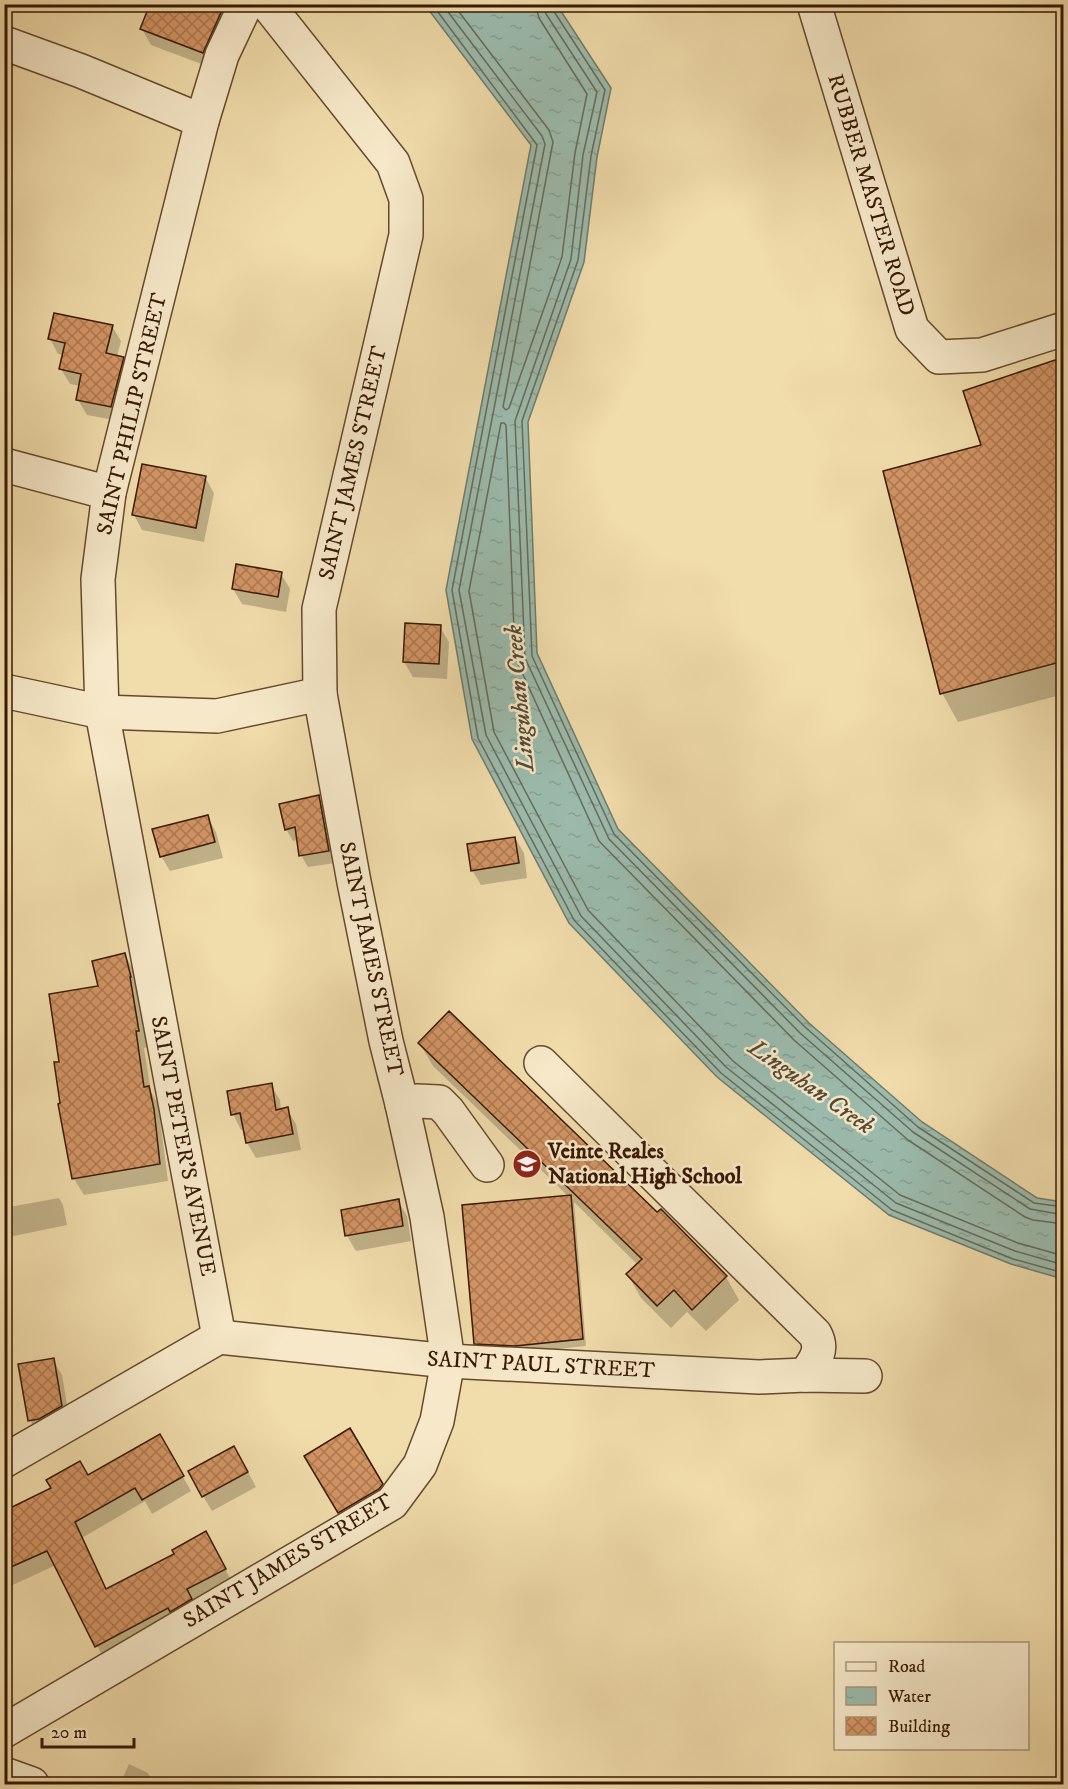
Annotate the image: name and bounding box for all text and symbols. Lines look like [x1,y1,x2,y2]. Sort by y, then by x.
street label: RUBBER MASTER ROAD [821,71,921,319]
street label: SAINT PHILIP STREET [91,290,173,538]
street label: SAINT JAMES STREET [313,343,393,583]
water label: Linguhan Creek [499,624,542,774]
street label: SAINT JAMES STREET [333,839,409,1079]
street label: SAINT PETER'S AVENUE [145,1014,221,1278]
water label: Linguhan Creek [741,1032,880,1141]
place label: Veinte Reales National High School [547,1138,742,1190]
school or university icon: Veinte Reales National High School [511,1148,543,1180]
street label: SAINT PAUL STREET [426,1346,656,1384]
street label: SAINT JAMES STREET [179,1488,398,1634]
legend [834,1642,1029,1750]
text: Road [888,1656,925,1678]
text: Water [887,1686,931,1708]
scale bar [42,1711,134,1749]
text: Building [888,1716,950,1738]
text: 20 m [51,1722,87,1744]

